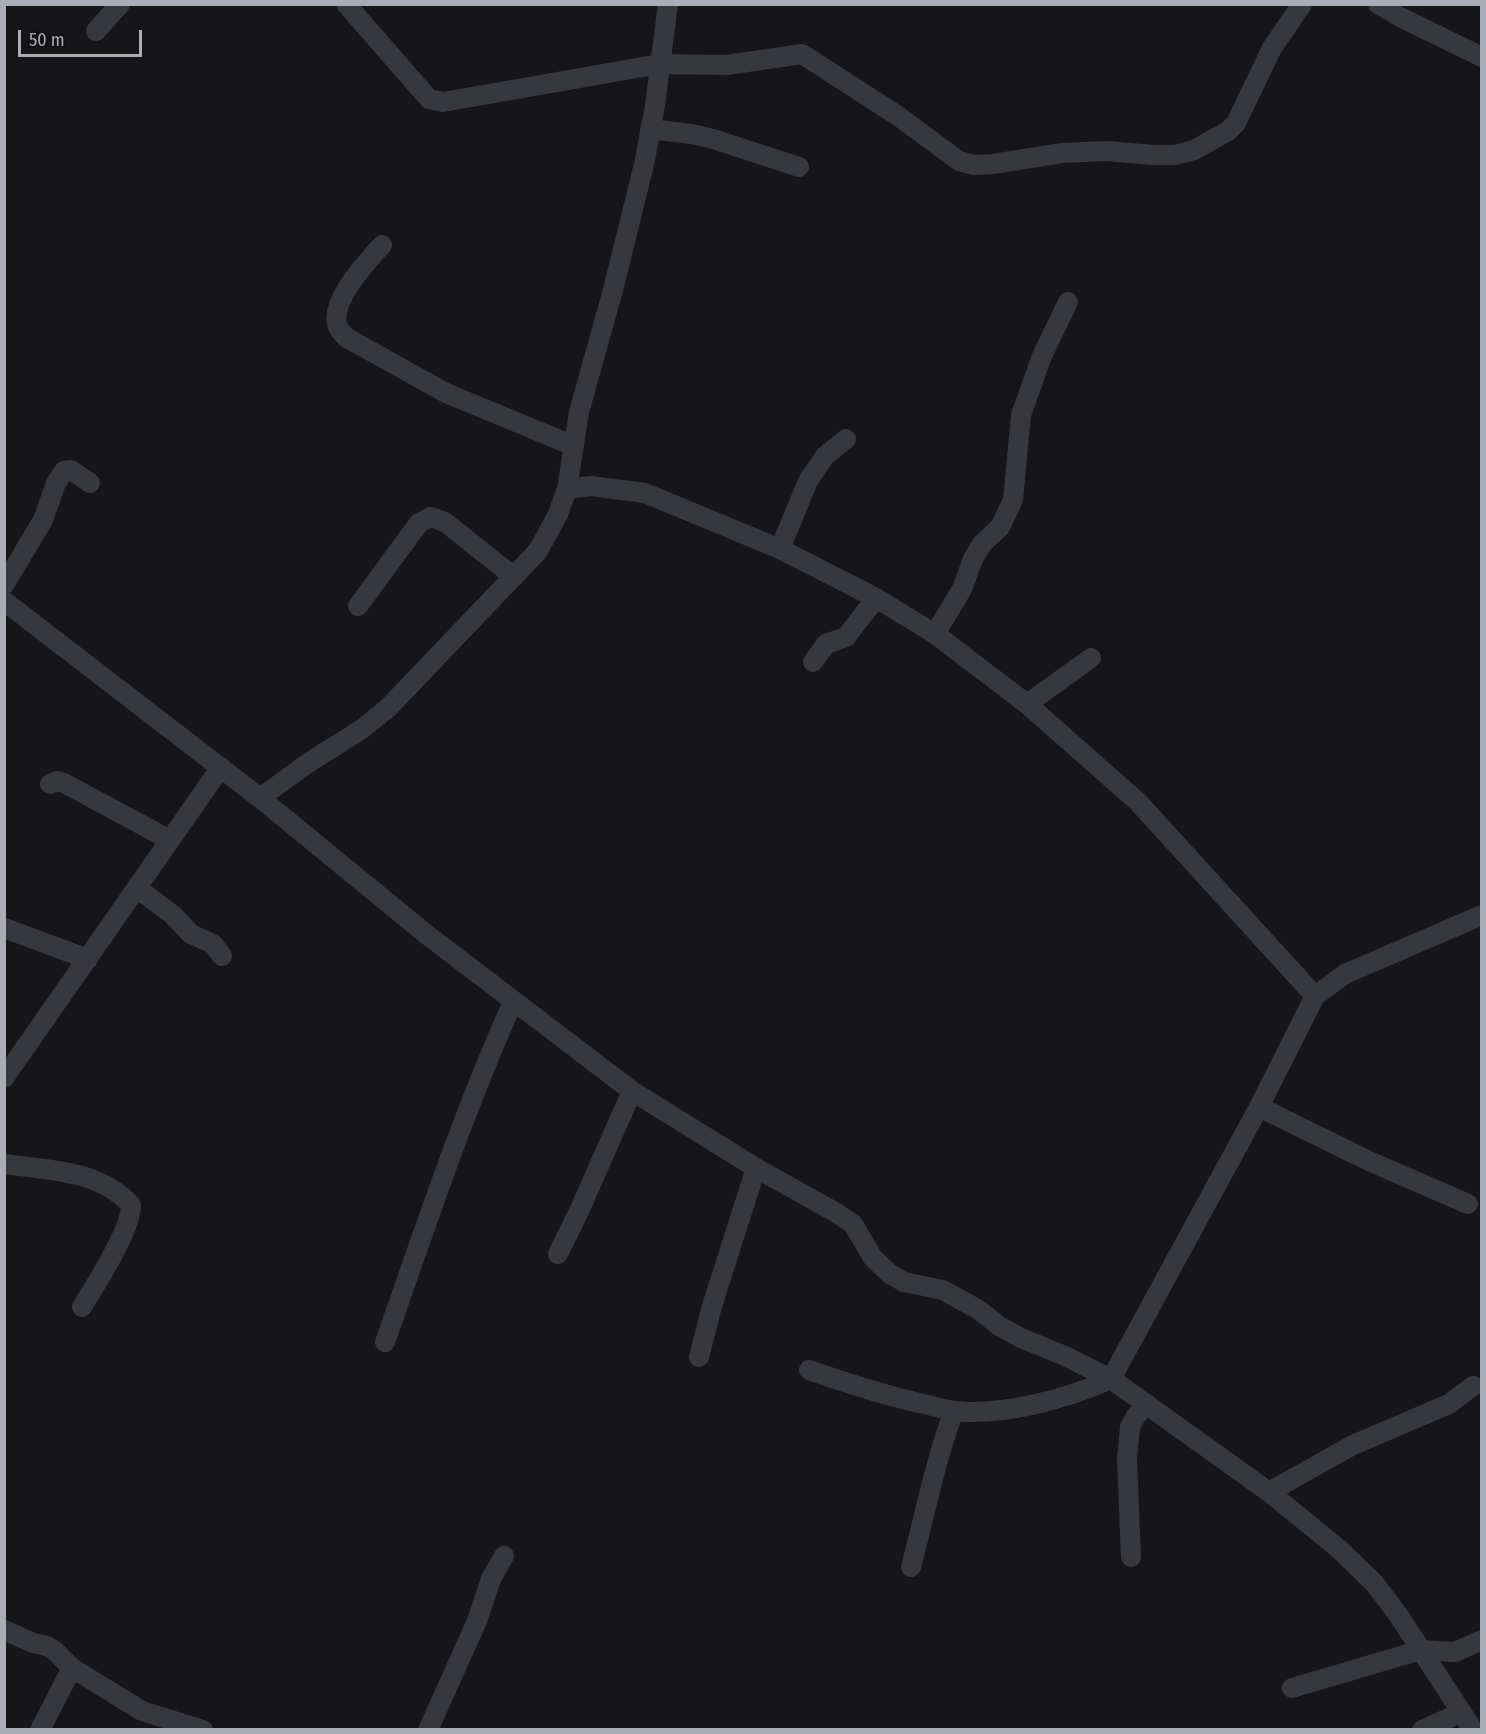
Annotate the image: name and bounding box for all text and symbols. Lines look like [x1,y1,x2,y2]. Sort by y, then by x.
scale bar [21,18,146,56]
text: 50 m [29,29,65,51]

